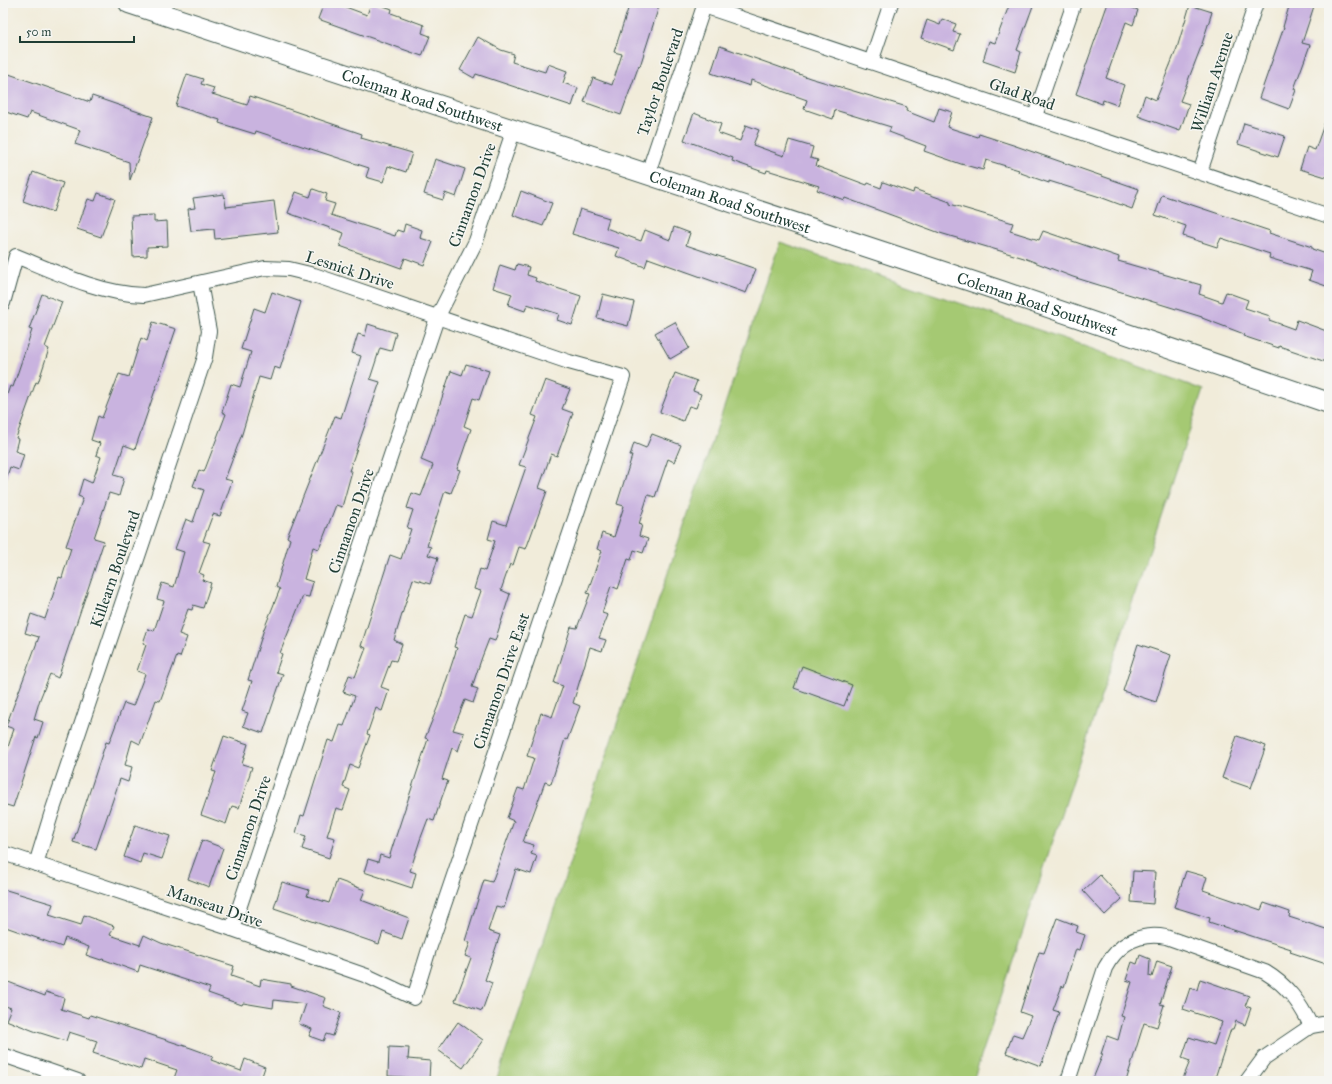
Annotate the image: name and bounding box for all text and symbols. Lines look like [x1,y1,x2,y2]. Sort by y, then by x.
scale bar [20,18,134,44]
text: 50 m [26,25,51,39]
street label: Taylor Boulevard [633,26,687,138]
street label: William Avenue [1187,29,1237,135]
street label: Coleman Road Southwest [339,64,506,135]
street label: Glad Road [987,74,1057,114]
street label: Cinnamon Drive [444,140,500,250]
street label: Coleman Road Southwest [647,166,813,237]
street label: Lesnick Drive [303,247,397,293]
street label: Coleman Road Southwest [955,268,1121,340]
street label: Cinnamon Drive [324,466,378,576]
street label: Killearn Boulevard [86,508,144,630]
street label: Cinnamon Drive East [469,610,533,752]
street label: Cinnamon Drive [221,773,275,883]
street label: Manseau Drive [165,881,266,931]

